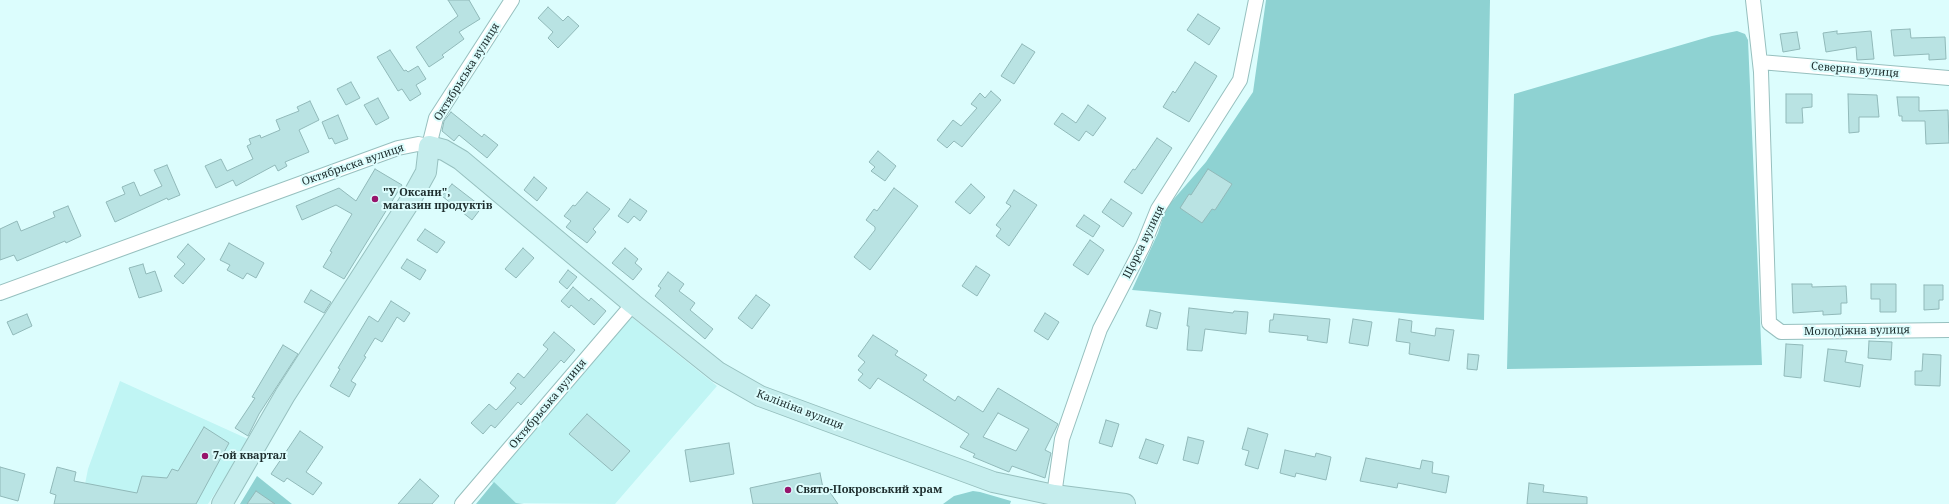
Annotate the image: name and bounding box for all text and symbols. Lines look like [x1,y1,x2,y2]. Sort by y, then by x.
street label: Октябрьська вулиця [431,21,503,123]
street label: Северна вулиця [1811,60,1899,80]
street label: Октябрьска вулиця [300,141,406,189]
place label: "У Оксани", магазин продуктів [383,186,492,212]
marker: "У Оксани", магазин продуктів [370,194,380,204]
street label: Щорса вулиця [1121,203,1167,281]
street label: Молодіжна вулиця [1804,323,1910,339]
street label: Октябрьська вулиця [507,356,589,452]
street label: Калініна вулиця [755,387,845,433]
place label: 7-ой квартал [213,449,286,463]
marker: 7-ой квартал [200,451,210,461]
place label: Свято-Покровський храм [796,483,942,497]
marker: Свято-Покровський храм [783,485,793,495]

